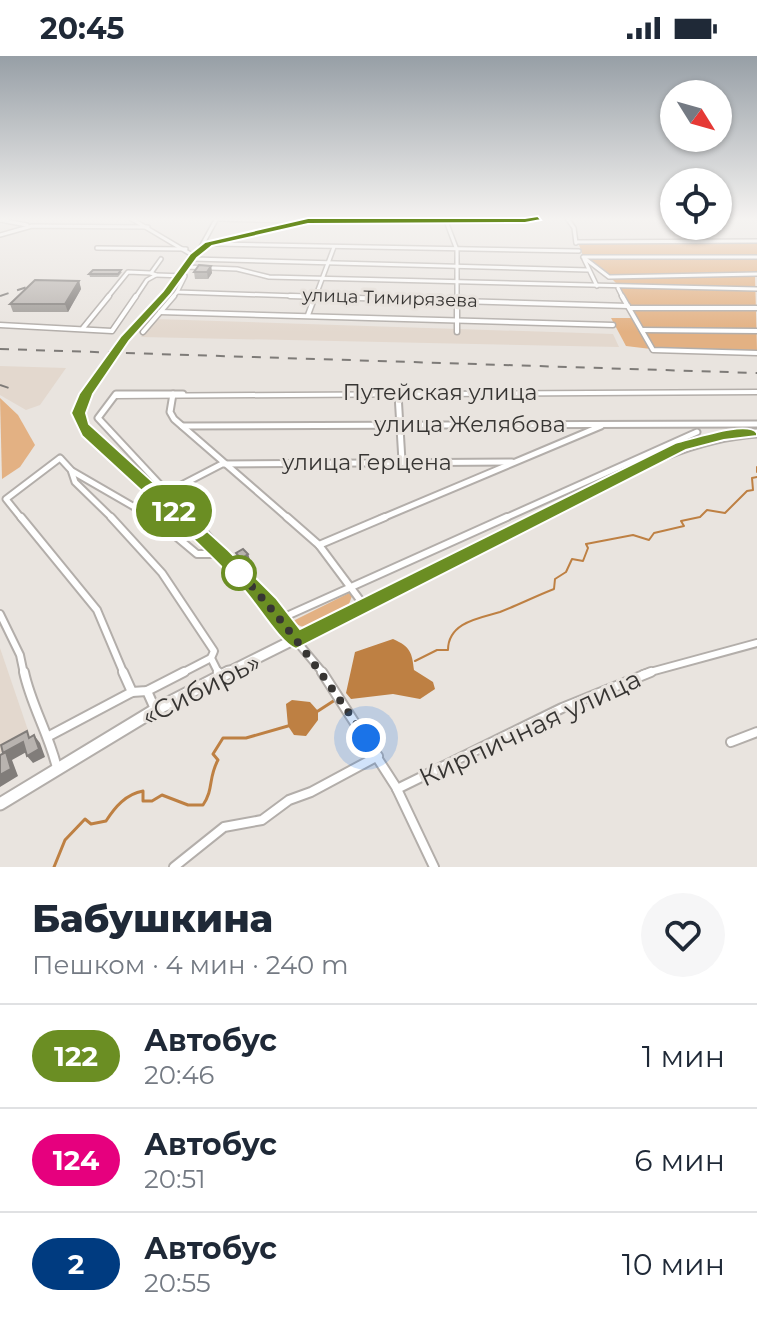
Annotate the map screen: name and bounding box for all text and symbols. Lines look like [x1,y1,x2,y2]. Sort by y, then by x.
text: 20:45 [40,10,124,47]
north arrow [660,80,732,152]
map controls [660,80,732,240]
button: locate [660,168,732,240]
street label: улица Тимирязева [301,284,478,312]
street label: Путейская улица [343,379,537,406]
street label: улица Желябова [373,411,566,438]
street label: улица Герцена [281,449,452,476]
line badge: 122 [128,485,220,537]
text: 122 [152,494,196,528]
unlabelled marker [222,556,256,590]
street label: «Сибирь» [136,646,266,732]
street label: Кирпичная улица [414,663,646,793]
your location [346,718,386,758]
button: heart [641,893,725,977]
text: Бабушкина [32,895,273,942]
text: Пешком · 4 мин · 240 m [32,949,349,981]
text: Автобус [144,1022,277,1059]
text: 1 мин [642,1038,725,1075]
text: 122 [54,1039,98,1073]
text: 20:46 [144,1059,214,1091]
text: Автобус [144,1126,277,1163]
text: 6 мин [634,1142,725,1179]
text: 124 [53,1143,99,1177]
text: 20:51 [144,1163,206,1195]
text: Автобус [144,1230,277,1267]
text: 10 мин [622,1246,725,1283]
text: 2 [68,1247,84,1281]
text: 20:55 [144,1267,211,1299]

